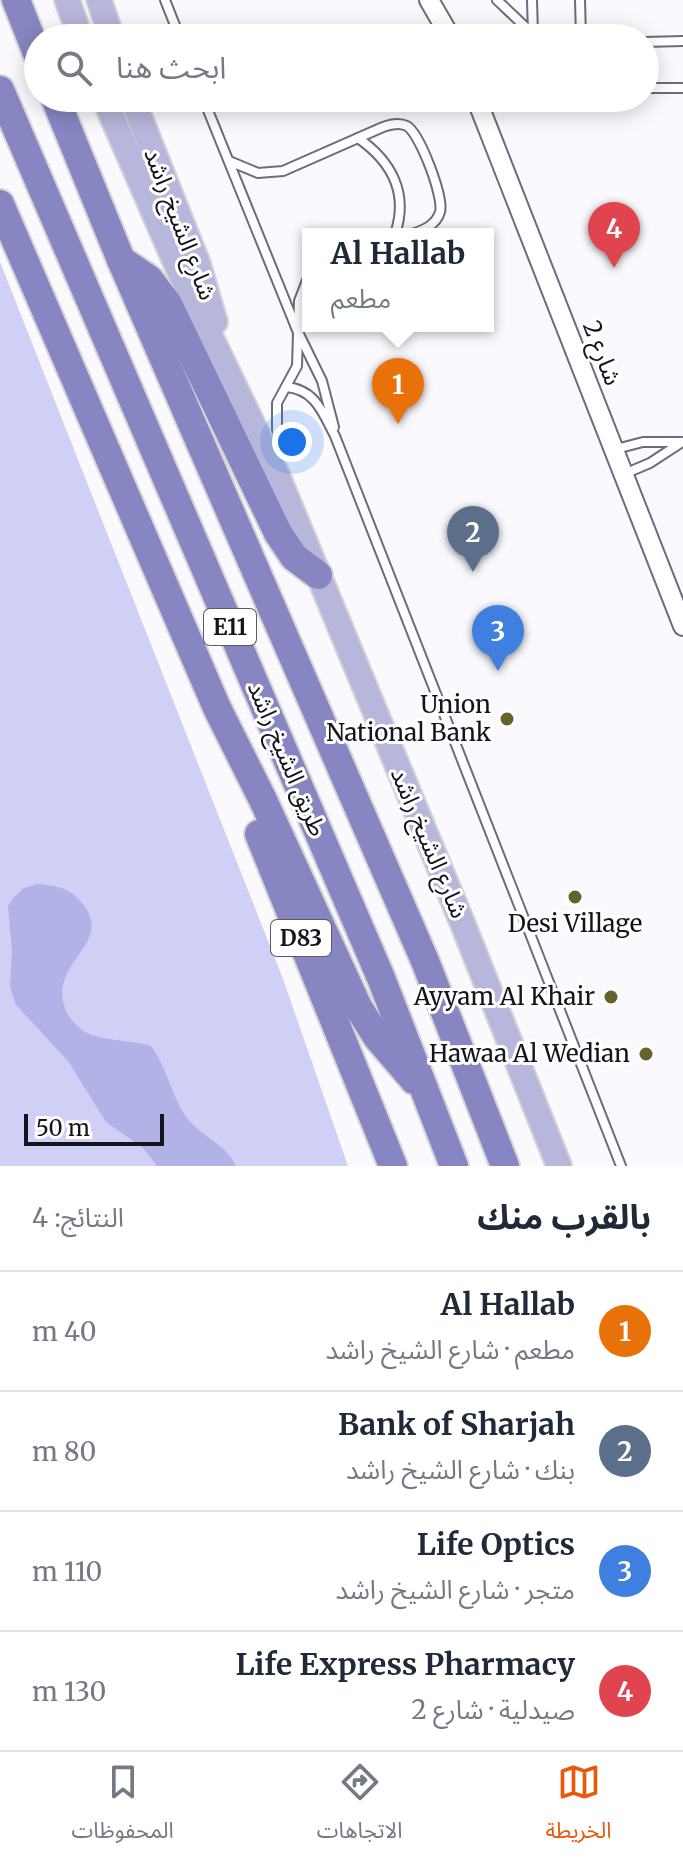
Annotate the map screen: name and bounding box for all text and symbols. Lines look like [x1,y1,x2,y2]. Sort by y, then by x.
search box [24,24,659,112]
icon: search [52,46,96,90]
text: ابحث هنا [116,48,226,86]
street label: شارع الشيخ راشد [135,143,224,305]
pin: 4 [588,202,640,268]
popup [302,228,494,332]
text: Al Hallab [331,234,465,272]
text: مطعم [331,282,391,315]
street label: شارع 2 [574,316,629,390]
pin: 1 [372,358,424,424]
your location [272,422,312,462]
pin: 2 [447,506,499,572]
pin: 3 [472,605,524,671]
road number: E11 [204,609,256,645]
street label: طريق الشيخ راشد [239,677,334,842]
place label: Union National Bank [326,689,492,748]
marker: Union National Bank [498,710,516,728]
street label: شارع الشيخ راشد [382,763,475,924]
marker: Desi Village [566,888,584,906]
place label: Desi Village [508,908,642,939]
road number: D83 [271,920,331,956]
place label: Ayyam Al Khair [413,981,595,1012]
marker: Ayyam Al Khair [602,988,620,1006]
place label: Hawaa Al Wedian [429,1038,630,1069]
marker: Hawaa Al Wedian [637,1045,655,1063]
scale bar [24,1110,164,1146]
text: 50 m [36,1114,90,1142]
text: بالقرب منك [477,1196,651,1238]
text: النتائج: 4 [32,1201,124,1234]
text: Al Hallab [441,1285,575,1323]
text: 40 m [32,1315,96,1348]
text: 1 [619,1315,631,1348]
text: مطعم · شارع الشيخ راشد [326,1333,575,1366]
text: Bank of Sharjah [338,1405,575,1443]
text: 80 m [32,1435,96,1468]
text: 2 [617,1435,633,1468]
text: بنك · شارع الشيخ راشد [346,1453,575,1486]
text: Life Optics [417,1525,575,1563]
text: 110 m [32,1555,102,1588]
text: 3 [618,1555,632,1588]
text: متجر · شارع الشيخ راشد [336,1573,575,1606]
text: Life Express Pharmacy [235,1645,575,1683]
text: 130 m [32,1675,106,1708]
text: 4 [617,1675,633,1708]
text: صيدلية · شارع 2 [411,1693,575,1726]
tab: المحفوظات [72,1760,174,1854]
tab: الاتجاهات [317,1760,403,1854]
tab: الخريطة [546,1760,612,1854]

